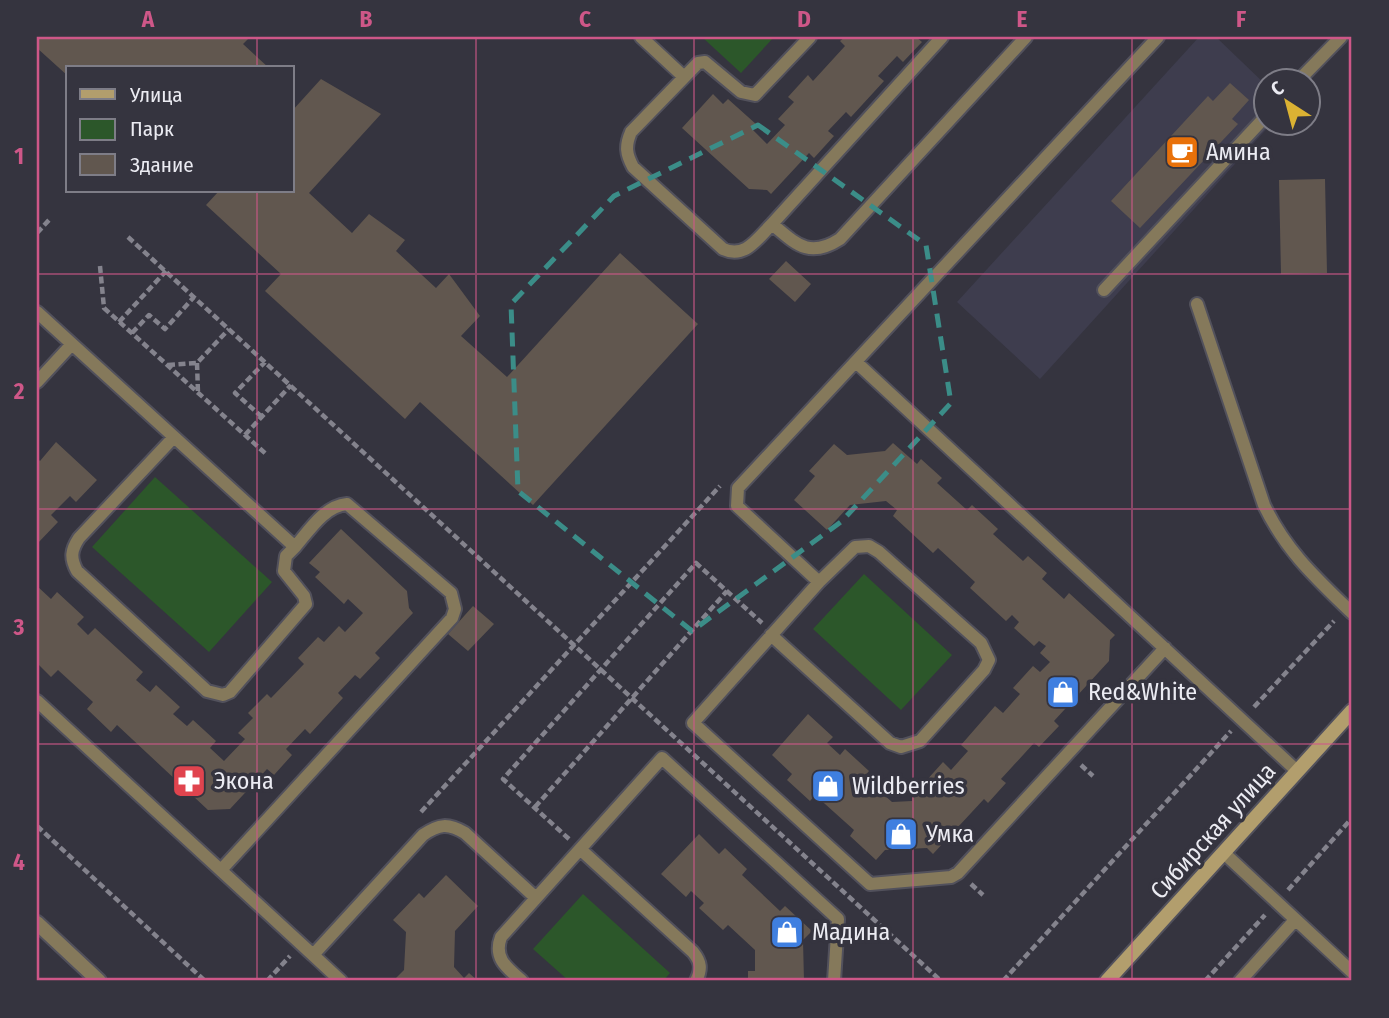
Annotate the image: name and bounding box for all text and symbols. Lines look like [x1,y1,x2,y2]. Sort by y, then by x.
text: A [141,5,155,33]
text: B [360,5,373,33]
text: C [579,5,591,33]
text: D [797,5,811,33]
text: E [1017,5,1028,33]
text: F [1236,5,1246,33]
legend [66,66,294,192]
north arrow [1252,66,1322,136]
text: С [1267,76,1288,101]
text: Улица [129,82,183,108]
text: Парк [130,116,174,142]
cafe icon: Амина [1163,133,1201,171]
place label: Амина [1206,138,1271,166]
text: 1 [14,142,24,170]
text: Здание [130,152,194,178]
text: 2 [13,377,25,405]
text: 3 [13,613,25,641]
shop icon: Red&White [1044,673,1082,711]
place label: Red&White [1088,678,1197,706]
street label: Сибирская улица [1145,757,1281,905]
pharmacy icon: Экона [170,762,208,800]
place label: Экона [214,767,274,795]
shop icon: Wildberries [809,767,847,805]
place label: Wildberries [852,772,965,800]
shop icon: Умка [882,815,920,853]
place label: Умка [925,820,974,848]
text: 4 [13,848,25,876]
shop icon: Мадина [768,913,806,951]
place label: Мадина [812,918,890,946]

